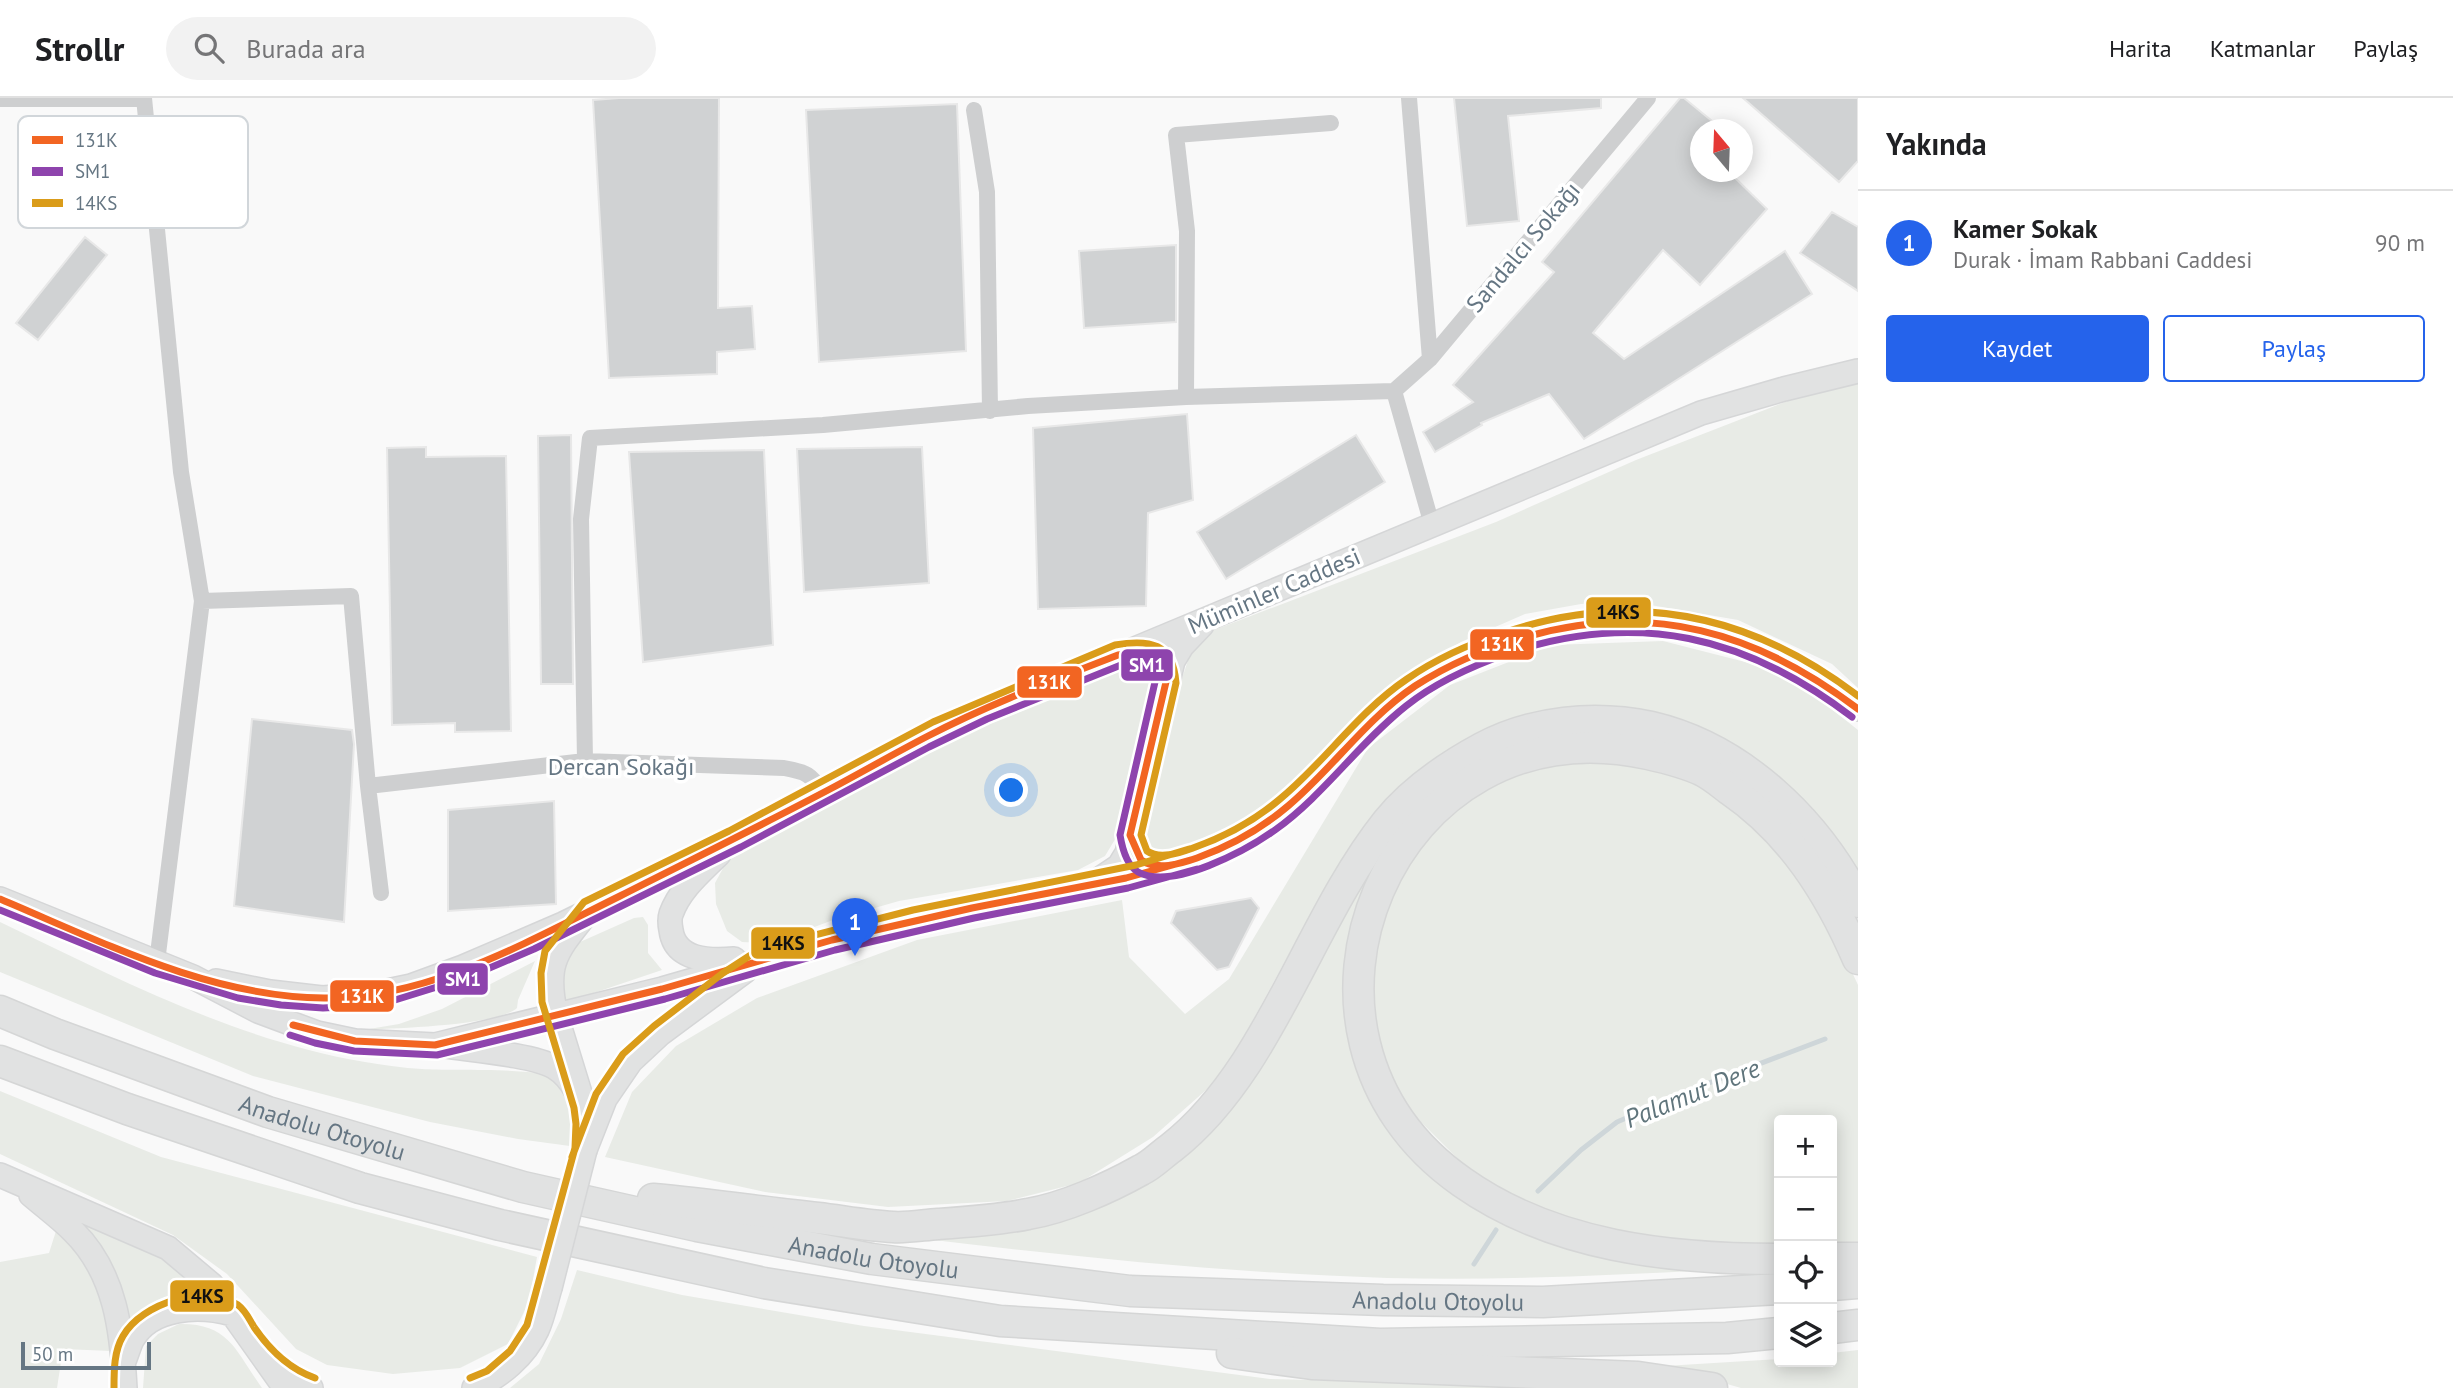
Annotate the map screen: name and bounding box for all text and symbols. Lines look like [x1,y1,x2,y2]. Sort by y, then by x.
search box [166,17,656,80]
text: Strollr [35,27,124,70]
icon: search [190,29,228,67]
text: Burada ara [246,32,366,65]
text: Harita [2109,33,2172,64]
text: Katmanlar [2210,33,2315,64]
text: Paylaş [2353,33,2418,64]
legend [18,116,248,228]
north arrow [1690,119,1753,182]
text: Yakında [1886,124,1987,163]
text: 131K [75,128,118,152]
text: SM1 [75,159,110,183]
street label: Sandalcı Sokağı [1459,175,1587,319]
text: 14KS [75,191,117,215]
text: Kamer Sokak [1953,212,2098,245]
text: 1 [1902,228,1916,257]
text: 90 m [2375,228,2425,257]
text: Durak · İmam Rabbani Caddesi [1953,245,2252,274]
button: Kaydet [1886,315,2149,382]
button: Paylaş [2163,315,2425,382]
street label: Müminler Caddesi [1183,541,1365,641]
line badge: 14KS [1585,596,1652,629]
text: 14KS [1596,600,1640,624]
line badge: 131K [1469,628,1535,661]
text: 131K [1480,632,1524,656]
line badge: SM1 [1120,648,1174,682]
text: SM1 [1129,653,1165,677]
line badge: 131K [1016,665,1083,699]
text: 131K [1027,670,1071,694]
street label: Dercan Sokağı [548,751,694,782]
your location [994,773,1028,807]
pin: 1 [832,898,878,956]
line badge: 14KS [750,926,816,960]
text: 14KS [761,931,805,955]
line badge: SM1 [436,962,489,996]
text: SM1 [445,967,481,991]
line badge: 131K [329,979,395,1013]
text: 131K [340,984,384,1008]
water label: Palamut Dere [1619,1051,1765,1135]
street label: Anadolu Otoyolu [235,1087,409,1167]
map controls [1774,1115,1837,1367]
button: + [1774,1115,1837,1178]
button: − [1774,1178,1837,1241]
street label: Anadolu Otoyolu [786,1228,961,1285]
button: locate [1774,1241,1837,1304]
line badge: 14KS [169,1279,235,1313]
street label: Anadolu Otoyolu [1352,1283,1524,1317]
text: 14KS [180,1284,224,1308]
button: layers [1774,1304,1837,1367]
scale bar [21,1339,150,1371]
text: 50 m [32,1342,73,1366]

